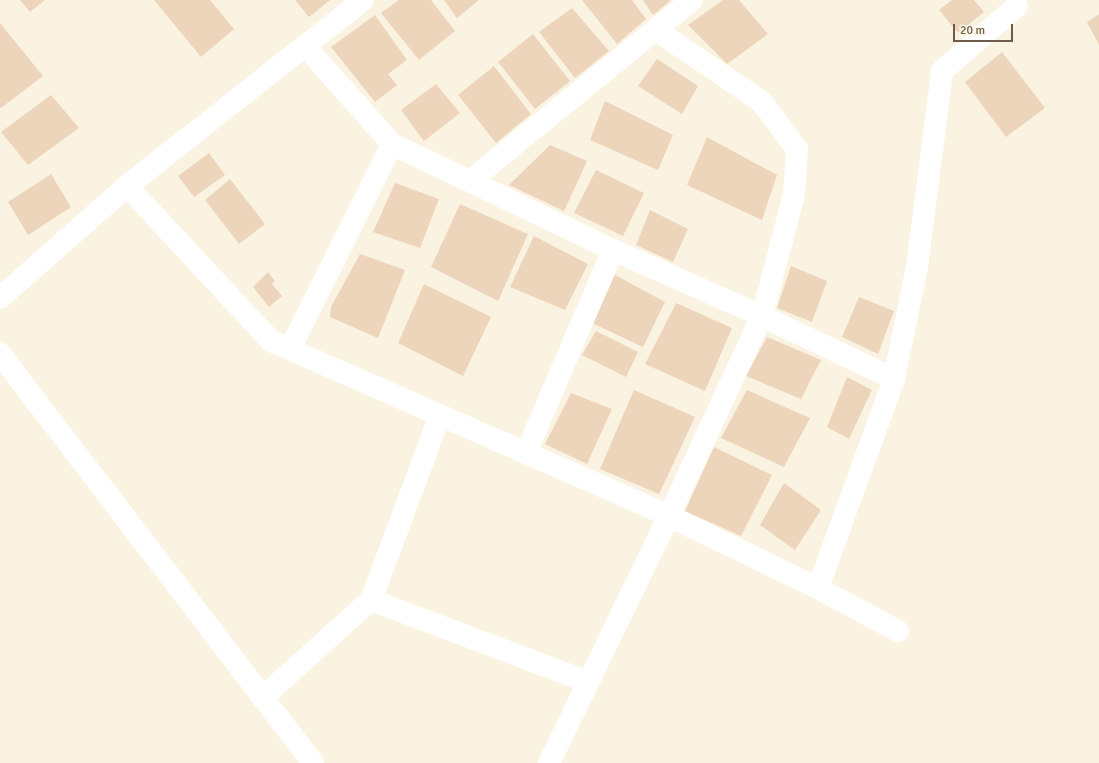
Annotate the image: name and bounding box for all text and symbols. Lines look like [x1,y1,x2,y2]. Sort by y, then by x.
scale bar [955,16,1015,42]
text: 20 m [960,23,985,38]

